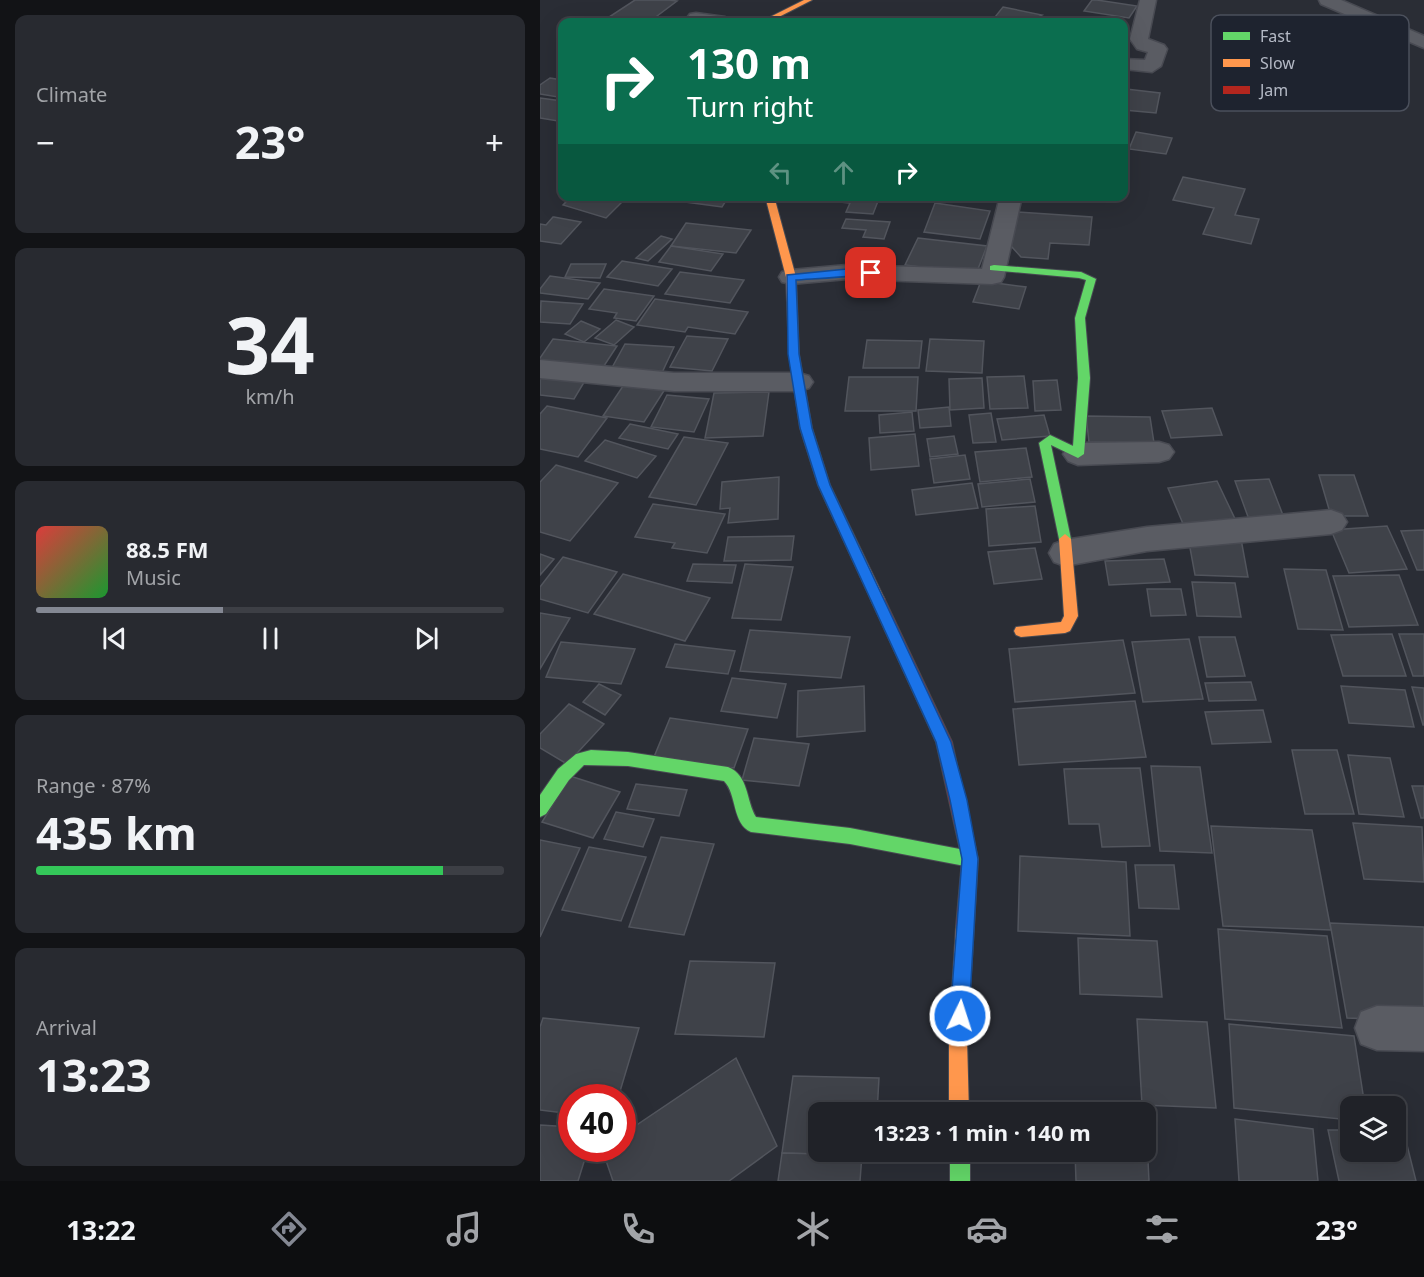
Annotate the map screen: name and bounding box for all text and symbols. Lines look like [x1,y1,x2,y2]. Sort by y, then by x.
legend [1211,15,1409,111]
text: Fast [1260,25,1291,47]
text: 130 m [687,34,811,91]
icon: right [588,42,666,120]
text: Slow [1260,52,1295,74]
text: Jam [1258,79,1288,101]
text: Climate [36,81,107,108]
text: Turn right [687,88,813,125]
text: 23° [235,111,305,172]
text: − [36,120,55,165]
text: + [485,120,504,165]
icon: left [764,156,797,189]
icon: ahead [827,156,860,189]
icon: right [890,156,923,189]
pin [845,247,896,298]
icon: arrive [854,256,887,289]
text: 34 [225,291,315,397]
text: km/h [245,383,295,410]
text: 88.5 FM [126,534,208,564]
text: Music [126,564,181,591]
icon: previous [98,622,131,655]
icon: pause [254,622,287,655]
icon: next [410,622,443,655]
text: Range · 87% [36,772,151,799]
text: 435 km [36,802,197,863]
position arrow [928,984,992,1048]
text: Arrival [36,1014,97,1041]
text: 13:23 [36,1044,152,1105]
speed limit sign: 40 [558,1084,636,1162]
map controls [1340,1096,1406,1162]
button: layers [1340,1096,1406,1162]
text: 13:23 · 1 min · 140 m [873,1117,1091,1147]
icon: directions [268,1208,310,1250]
icon: music [443,1208,485,1250]
icon: phone [617,1208,659,1250]
icon: climate [792,1208,834,1250]
icon: car [966,1208,1008,1250]
icon: filters [1141,1208,1183,1250]
text: 13:22 [66,1211,136,1248]
text: 23° [1315,1211,1358,1248]

